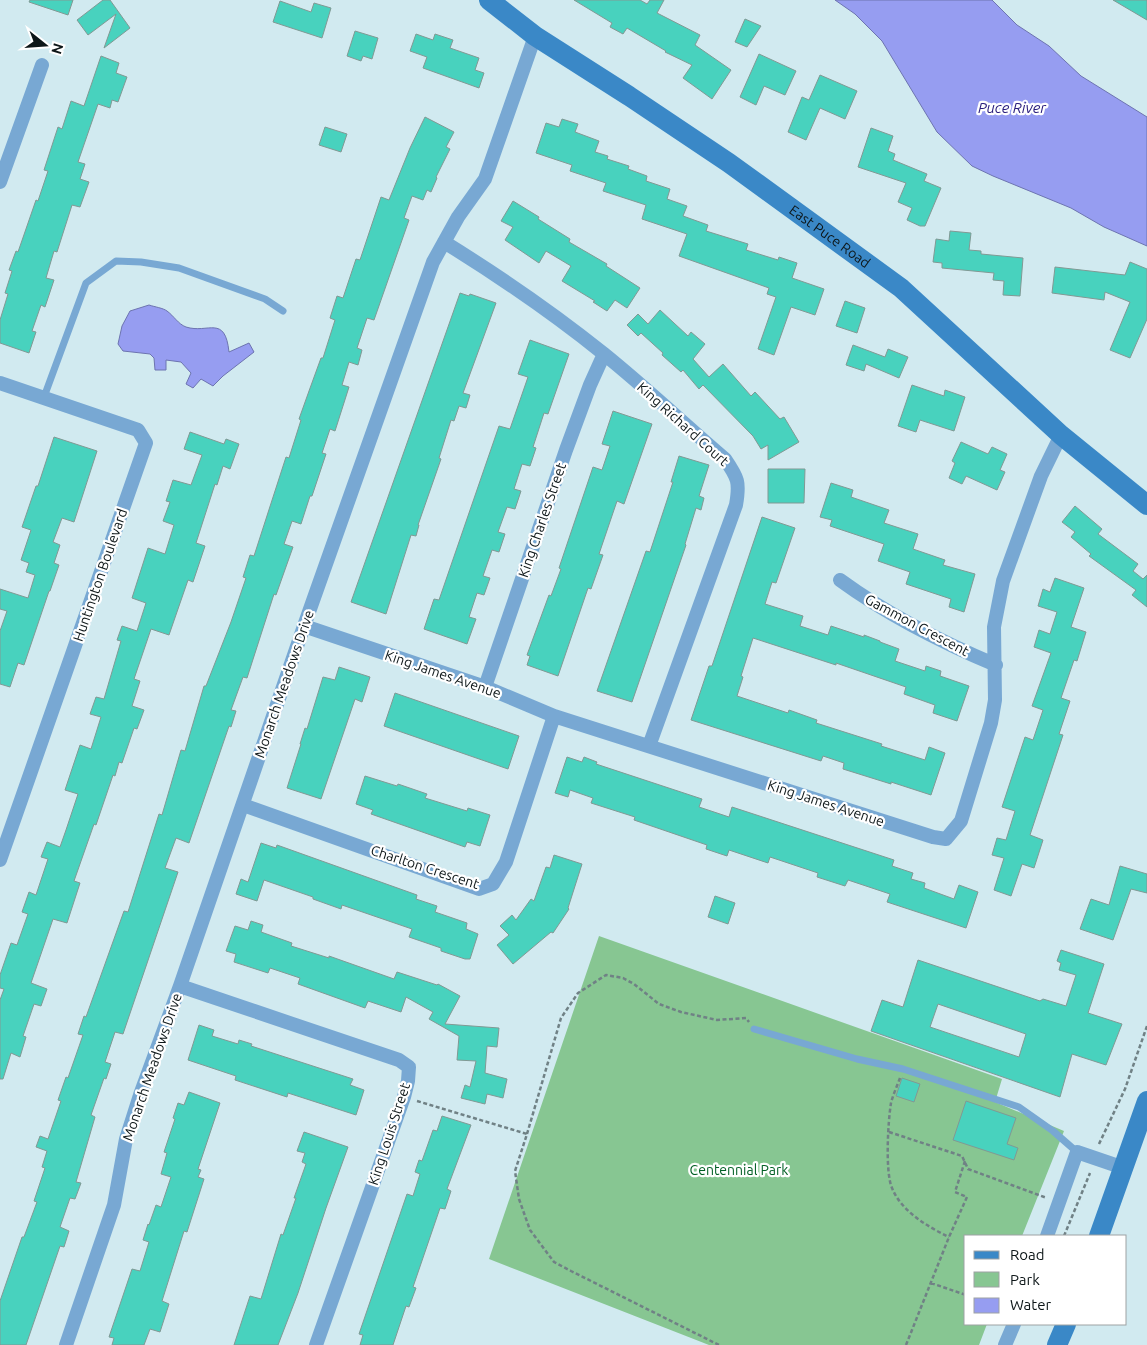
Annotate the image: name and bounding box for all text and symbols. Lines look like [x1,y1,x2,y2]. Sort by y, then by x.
north arrow [20,20,70,70]
text: N [48,41,67,56]
water label: Puce River [978,99,1047,116]
street label: East Puce Road [786,202,873,271]
street label: King Richard Court [634,379,732,470]
street label: King Charles Street [515,460,569,579]
street label: Huntington Boulevard [70,506,130,644]
street label: Gammon Crescent [862,591,972,659]
street label: Monarch Meadows Drive [251,608,317,760]
street label: King James Avenue [383,647,503,701]
street label: King James Avenue [766,777,886,829]
street label: Charlton Crescent [369,842,482,892]
street label: Monarch Meadows Drive [119,991,185,1143]
street label: King Louis Street [365,1080,413,1187]
park label: Centennial Park [690,1162,788,1178]
legend [964,1235,1127,1325]
text: Road [1010,1246,1045,1263]
text: Park [1010,1271,1040,1288]
text: Water [1010,1296,1051,1313]

